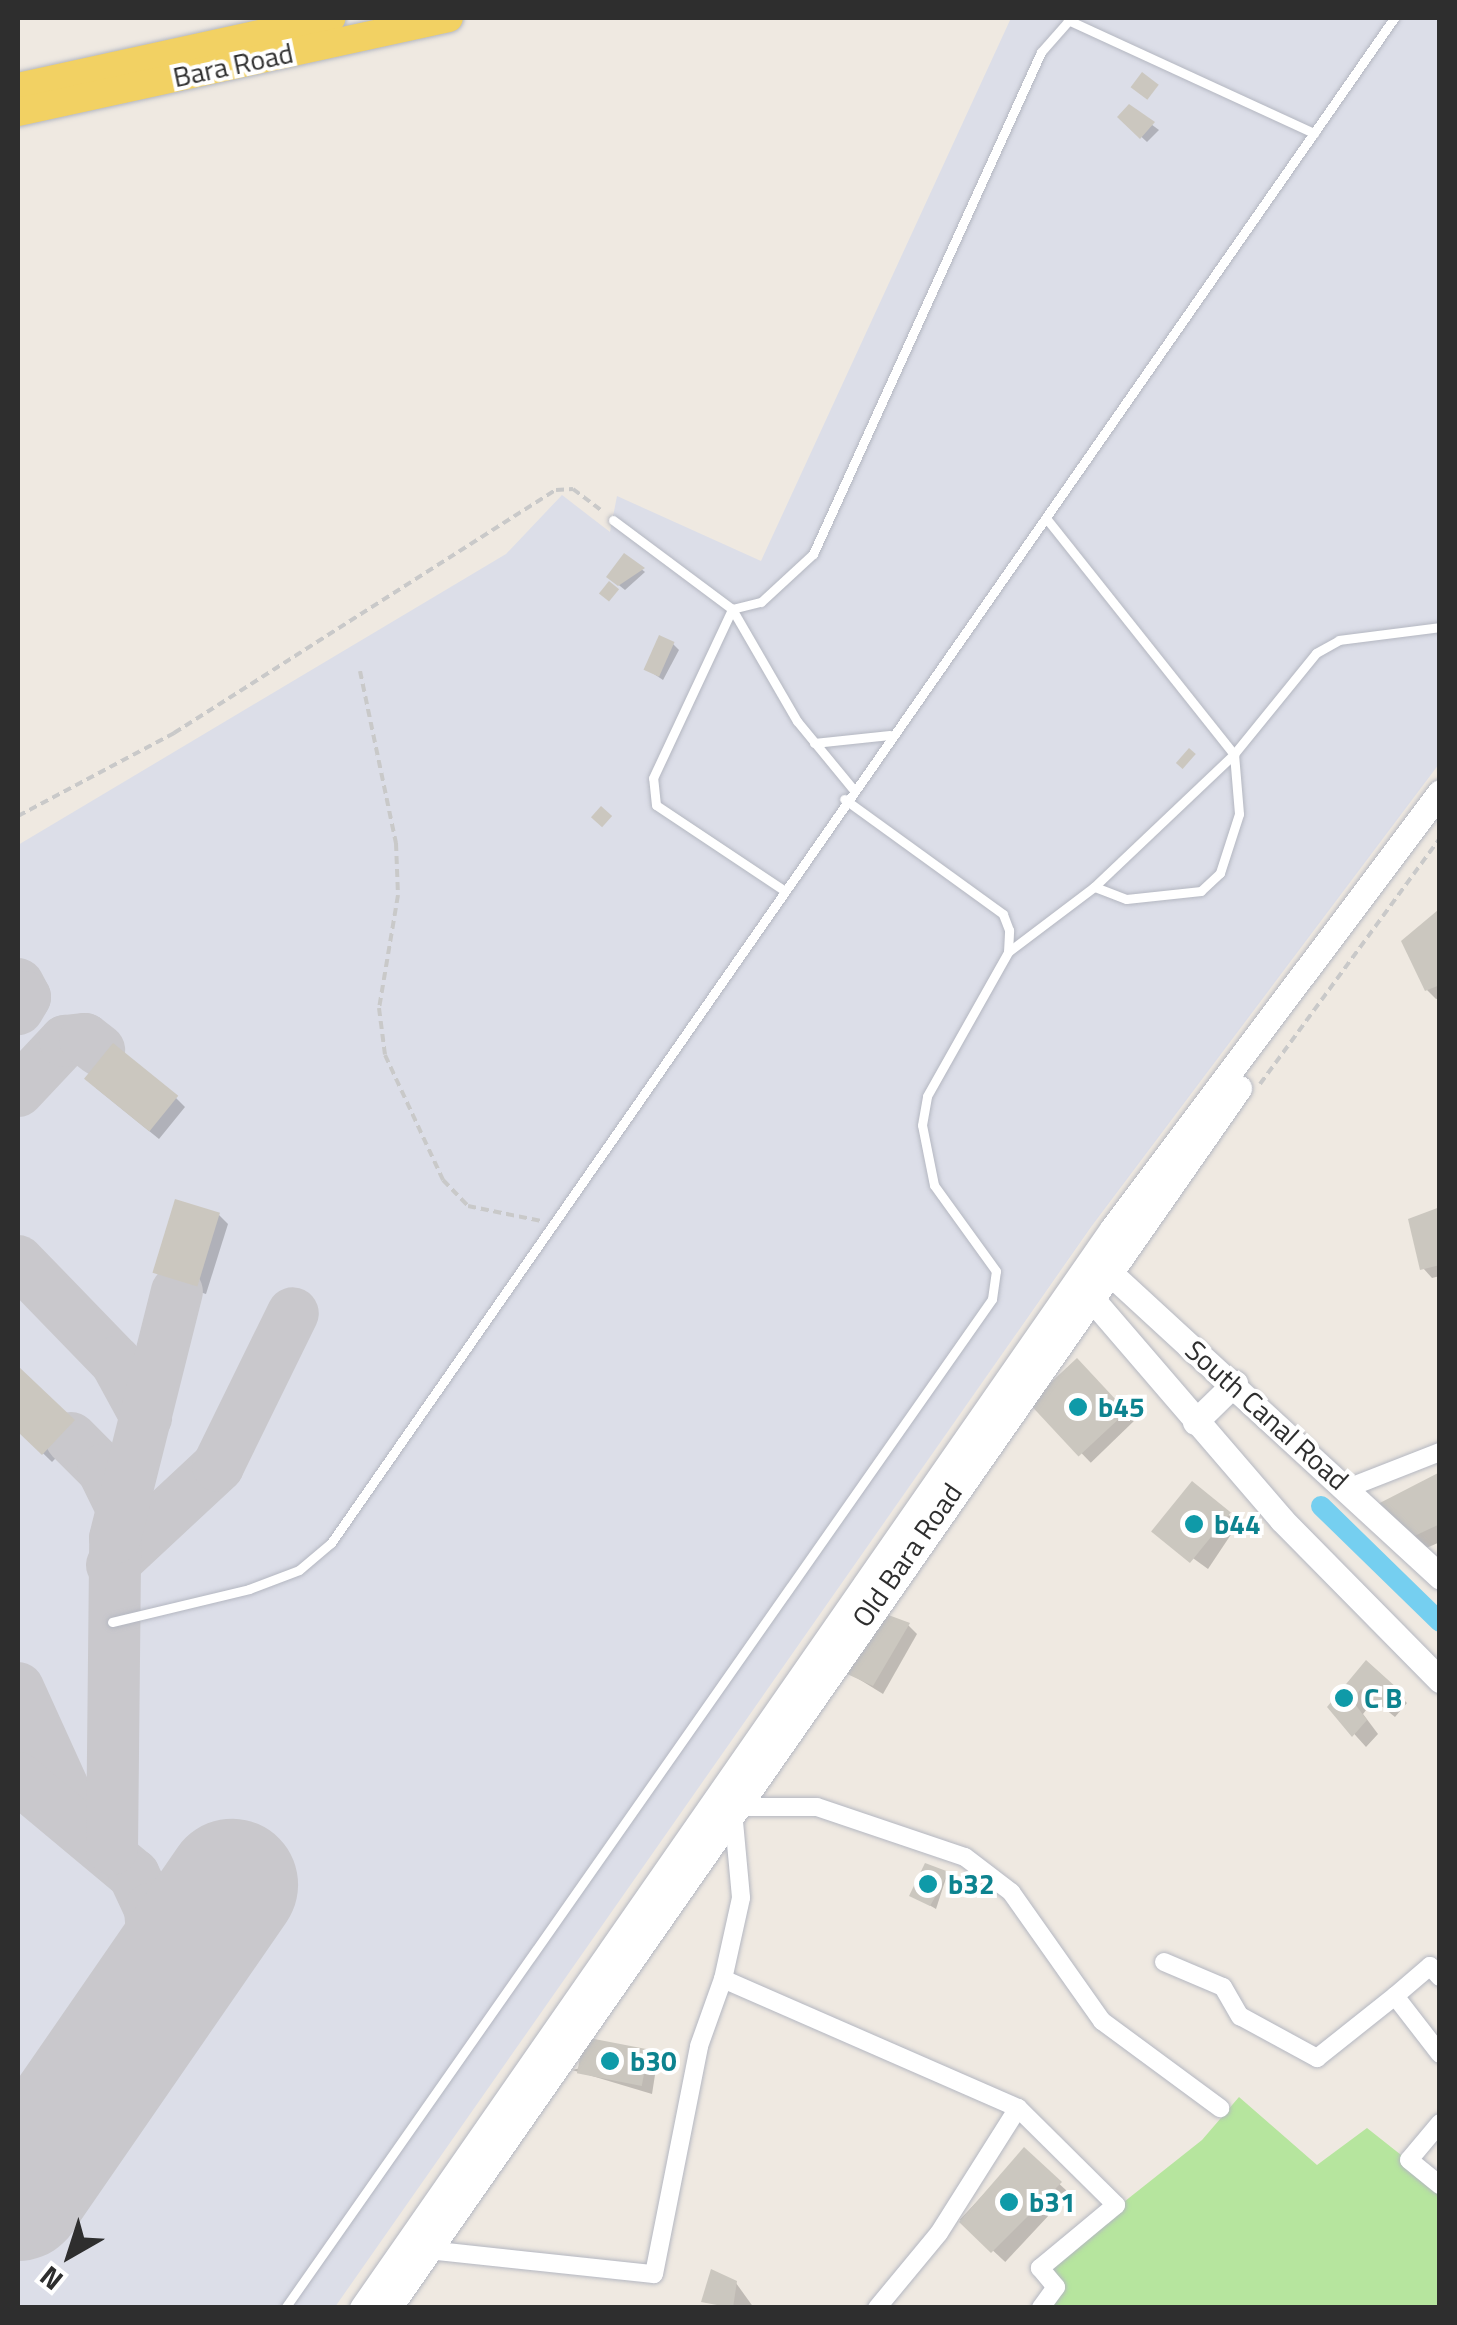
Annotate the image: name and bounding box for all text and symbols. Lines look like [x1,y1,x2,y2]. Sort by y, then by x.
street label: Bara Road [170,36,296,94]
street label: South Canal Road [1179,1333,1355,1497]
place label: b45 [1098,1390,1145,1424]
marker: b45 [1067,1396,1089,1418]
street label: Old Bara Road [845,1477,969,1633]
place label: b44 [1214,1507,1261,1541]
marker: b44 [1183,1513,1205,1535]
place label: C B [1364,1681,1402,1715]
marker: C B [1333,1687,1355,1709]
place label: b32 [948,1867,995,1901]
marker: b32 [917,1873,939,1895]
place label: b30 [630,2044,677,2078]
marker: b30 [599,2050,621,2072]
place label: b31 [1029,2185,1076,2219]
marker: b31 [998,2191,1020,2213]
north arrow [20,2205,120,2305]
text: N [30,2256,72,2302]

